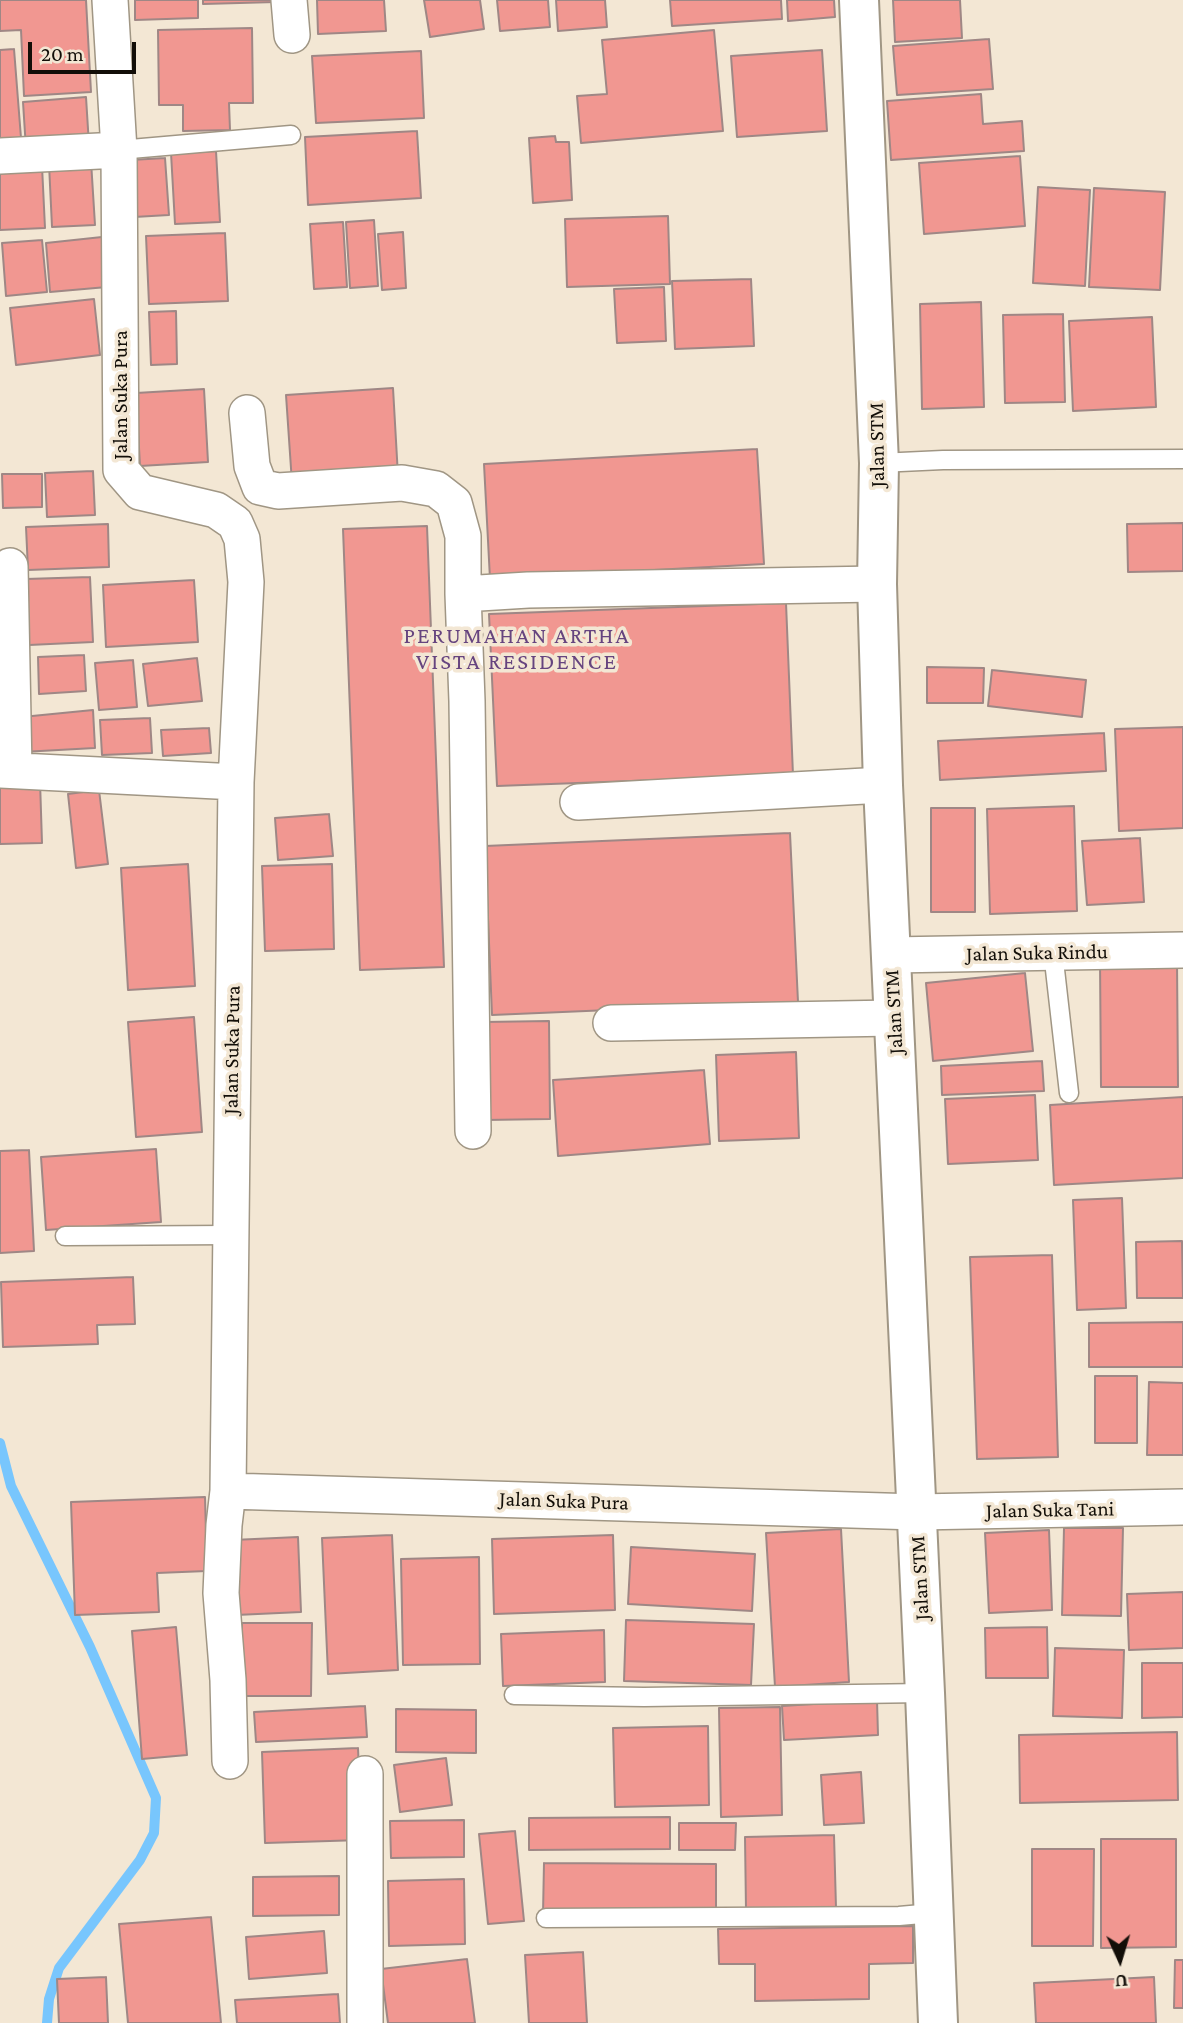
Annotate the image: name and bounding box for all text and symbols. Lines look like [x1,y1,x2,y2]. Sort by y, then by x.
scale bar [32,28,140,72]
text: 20 m [41,42,84,66]
street label: Jalan Suka Pura [108,330,134,460]
street label: Jalan STM [864,402,890,488]
district label: PERUMAHAN ARTHA VISTA RESIDENCE [405,622,629,676]
street label: Jalan Suka Rindu [966,939,1108,967]
street label: Jalan STM [879,969,909,1055]
street label: Jalan Suka Pura [218,985,246,1115]
street label: Jalan Suka Pura [499,1486,629,1516]
street label: Jalan Suka Tani [986,1496,1114,1524]
street label: Jalan STM [905,1535,935,1621]
north arrow [1085,1925,1155,1995]
text: U [1114,1971,1129,1992]

